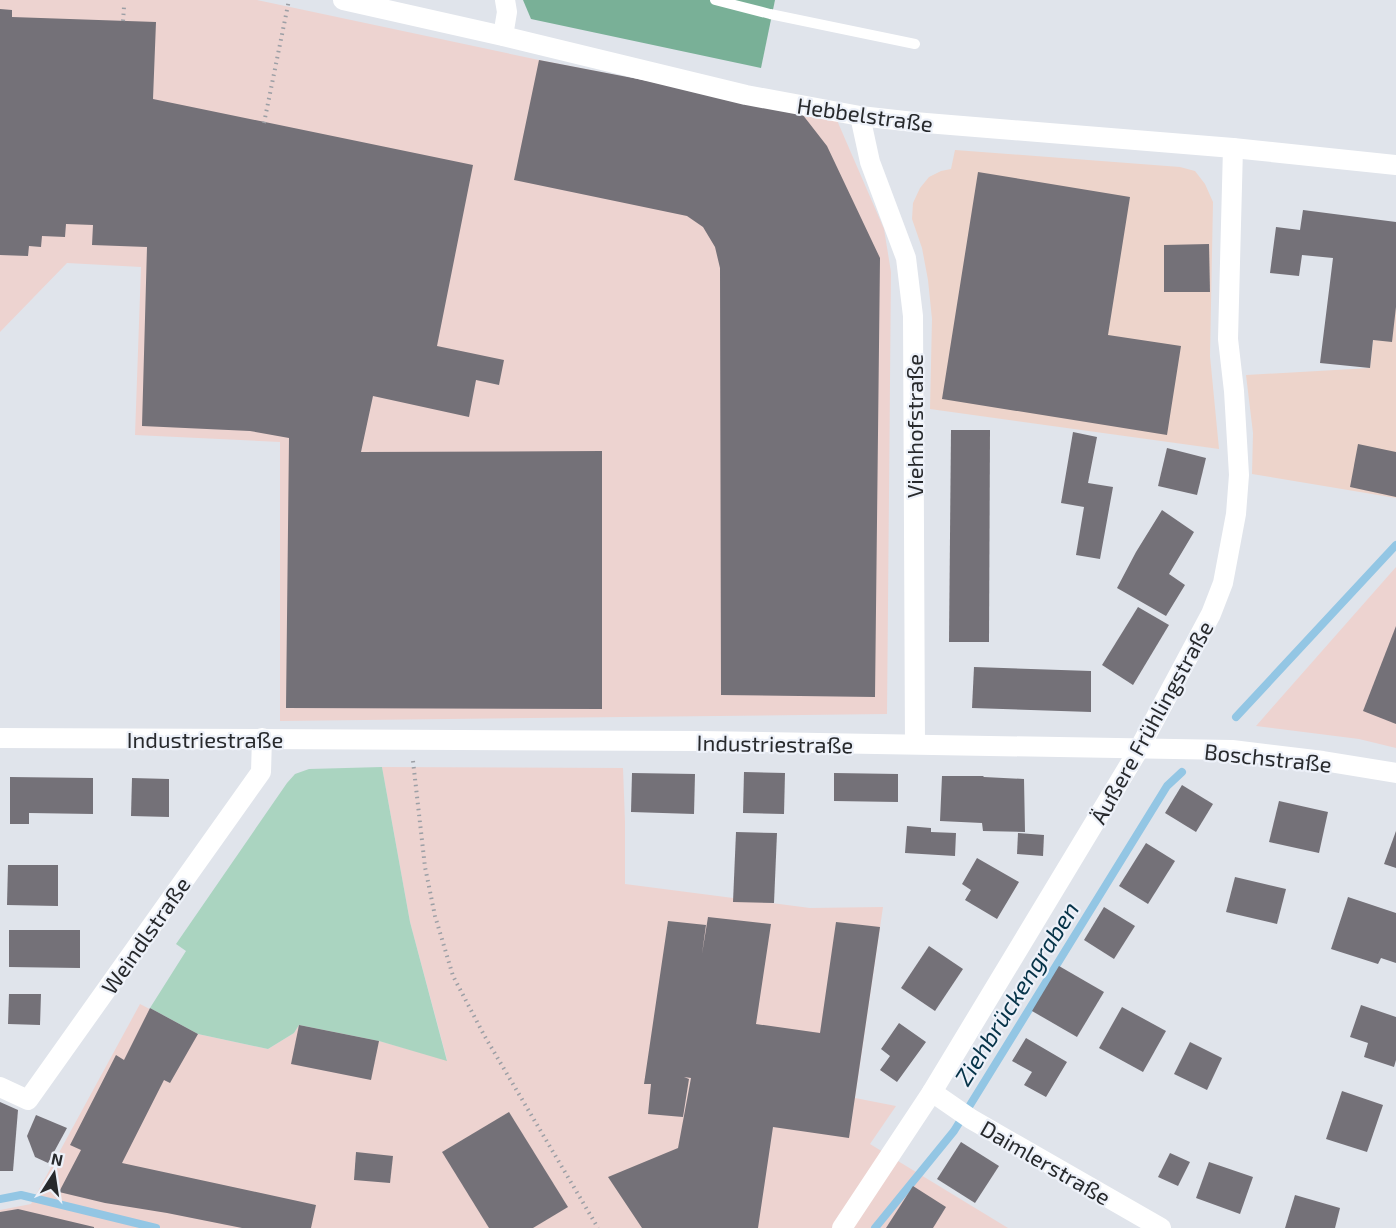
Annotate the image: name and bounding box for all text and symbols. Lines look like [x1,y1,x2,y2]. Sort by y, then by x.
street label: Hebbelstraße [795,92,935,136]
street label: Viehhofstraße [901,354,927,498]
street label: Äußere Frühlingstraße [1084,616,1218,828]
street label: Industriestraße [127,726,283,752]
street label: Industriestraße [697,729,853,757]
street label: Boschstraße [1203,737,1333,777]
street label: Weindlstraße [95,872,195,998]
water label: Ziehbrückengraben [948,896,1084,1090]
street label: Daimlerstraße [976,1114,1116,1210]
north arrow [24,1144,84,1204]
text: N [50,1148,65,1169]

